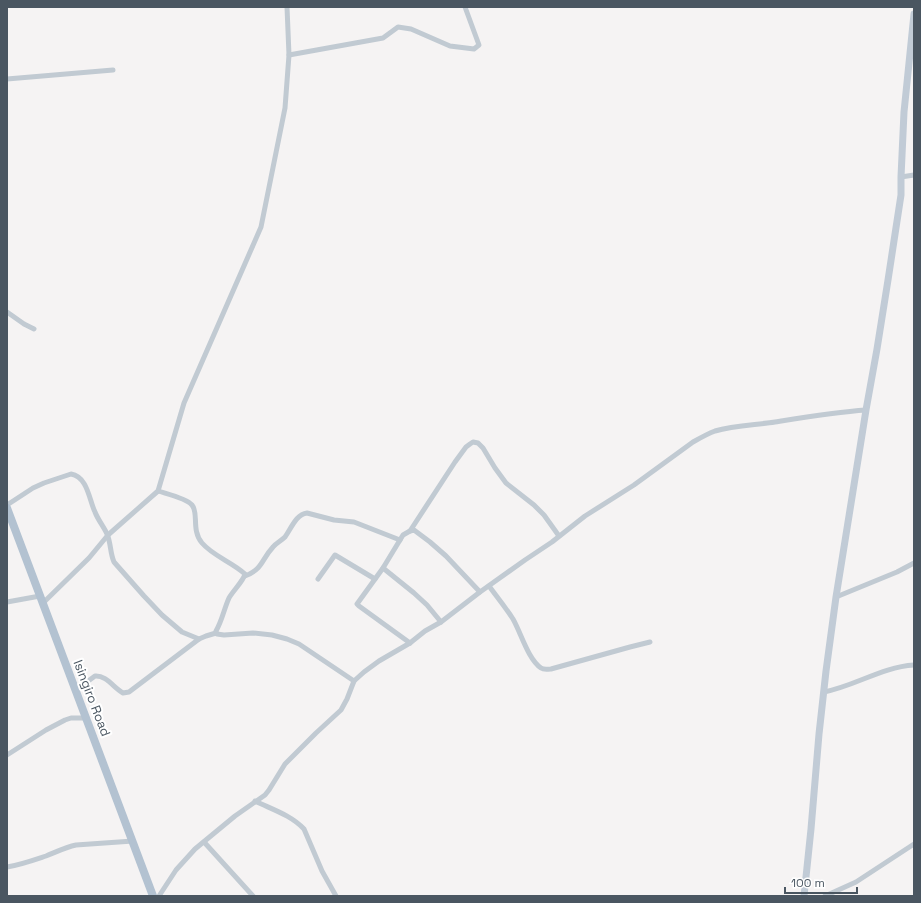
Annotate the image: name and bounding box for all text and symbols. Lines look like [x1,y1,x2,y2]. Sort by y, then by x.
street label: Isingiro Road [70,657,114,739]
scale bar [785,869,857,895]
text: 100 m [791,875,825,891]

